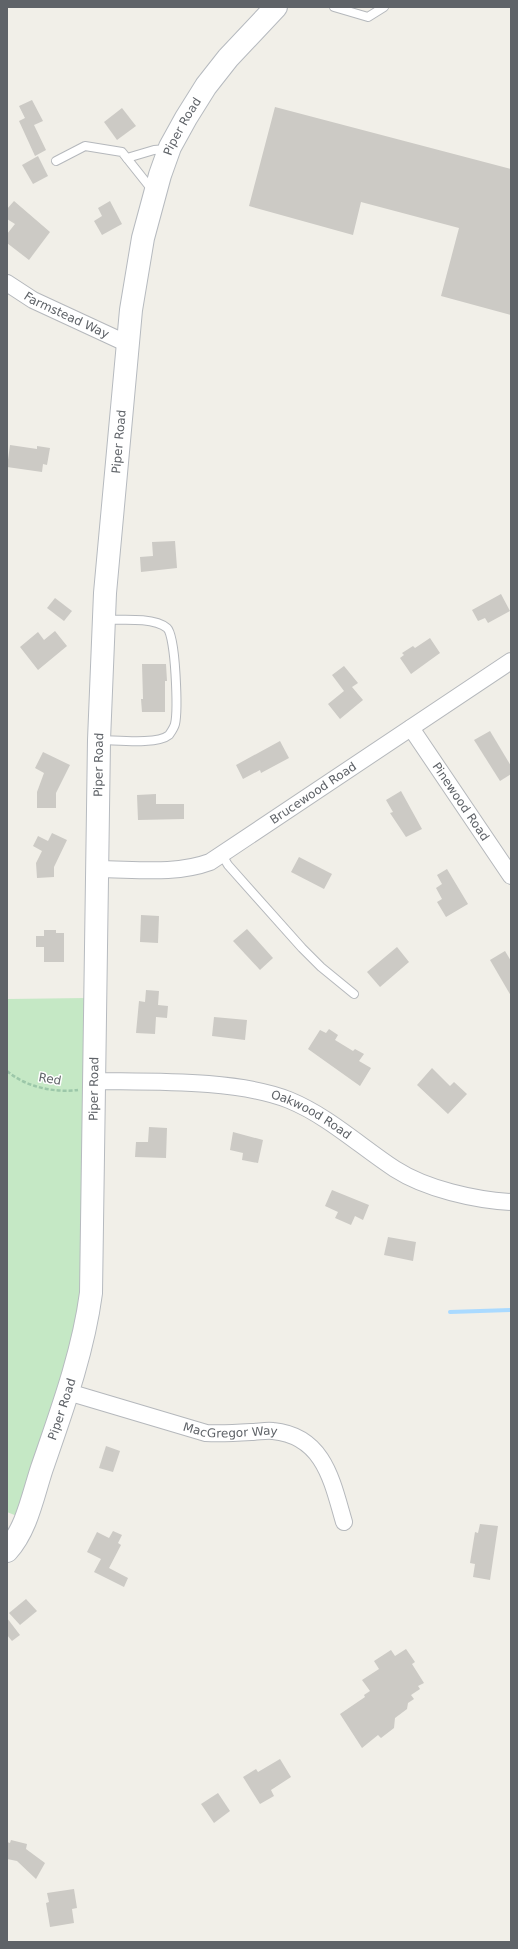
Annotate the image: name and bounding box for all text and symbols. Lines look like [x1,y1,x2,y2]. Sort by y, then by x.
street label: Piper Road [161,95,204,157]
street label: Farmstead Way [21,289,111,341]
street label: Piper Road [109,409,129,474]
street label: Piper Road [91,733,106,797]
street label: Brucewood Road [267,759,359,827]
street label: Pinewood Road [429,760,492,844]
street label: Piper Road [86,1057,101,1121]
street label: Red [38,1070,62,1088]
street label: Oakwood Road [269,1087,354,1142]
street label: Piper Road [45,1377,79,1442]
street label: MacGregor Way [182,1420,278,1440]

